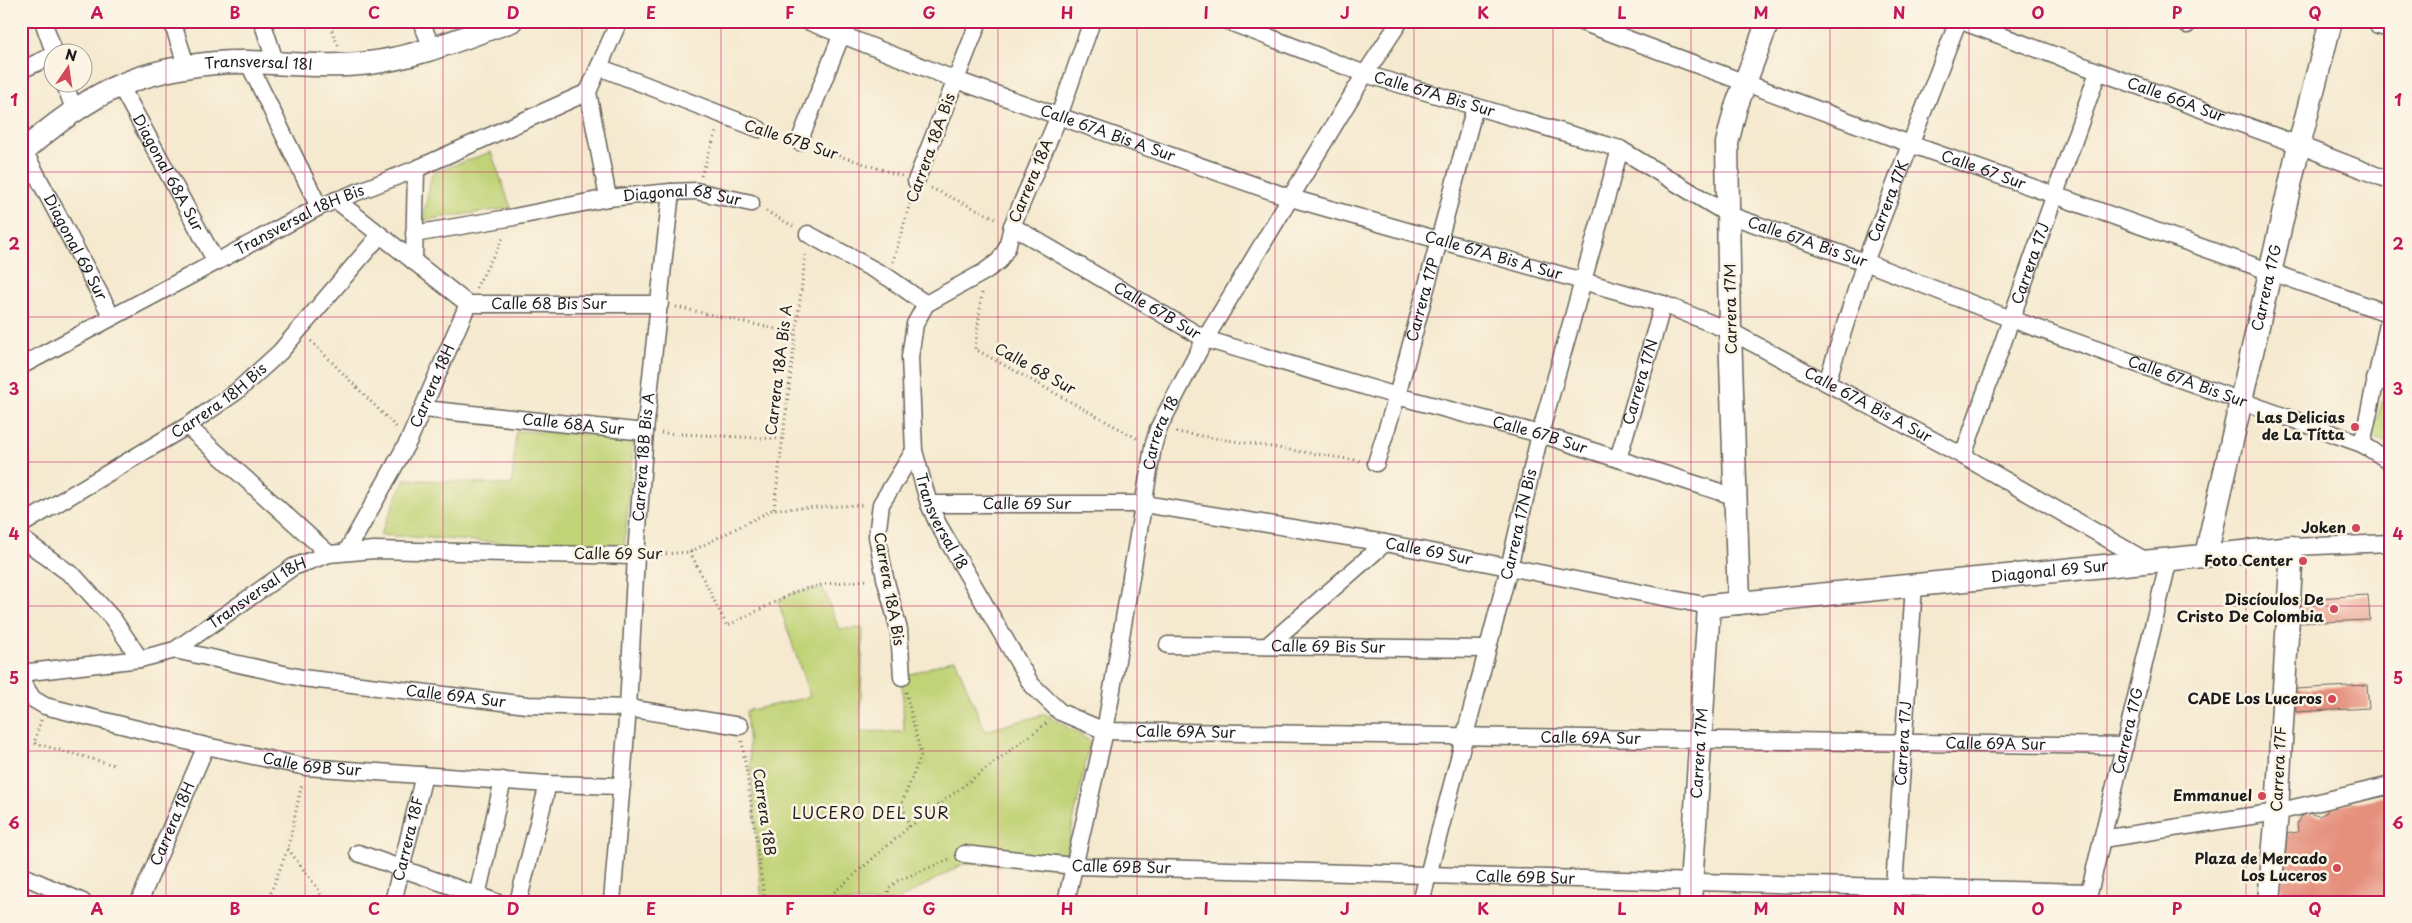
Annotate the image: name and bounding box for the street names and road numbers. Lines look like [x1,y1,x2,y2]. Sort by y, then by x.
street label: Transversal 18I [203,49,313,75]
street label: Calle 67A Bis Sur [1371,64,1498,122]
street label: Calle 66A Sur [2124,70,2229,127]
street label: Carrera 18A Bis [899,89,960,206]
street label: Calle 67A Bis A Sur [1037,98,1179,166]
street label: Diagonal 68A Sur [128,109,210,235]
street label: Calle 67B Sur [741,113,842,165]
street label: Carrera 18A [1002,135,1058,226]
street label: Calle 67 Sur [1938,143,2029,194]
street label: Carrera 17K [1861,156,1913,245]
street label: Transversal 18H Bis [230,177,367,260]
street label: Diagonal 68 Sur [621,178,744,211]
street label: Diagonal 69 Sur [39,189,114,305]
street label: Calle 67A Bis Sur [1745,209,1871,272]
street label: Carrera 17J [2004,219,2054,307]
street label: Calle 67A Bis A Sur [1422,224,1565,285]
street label: Carrera 17G [2244,242,2286,333]
street label: Carrera 17P [1399,254,1444,344]
street label: Carrera 17M [1717,263,1742,355]
street label: Calle 67B Sur [1110,275,1206,344]
street label: Calle 68 Bis Sur [491,291,607,314]
street label: Carrera 18A Bis A [758,303,797,437]
street label: Calle 68 Sur [991,336,1081,399]
street label: Carrera 17N [1615,336,1662,428]
street label: Carrera 18H [403,340,459,431]
street label: Calle 67A Bis Sur [2125,349,2251,412]
street label: Carrera 18H Bis [166,356,271,443]
street label: Calle 67A Bis A Sur [1801,360,1937,447]
street label: Carrera 18B Bis A [626,391,659,522]
street label: Carrera 18 [1136,391,1184,472]
street label: Calle 68A Sur [521,406,625,440]
street label: Calle 67B Sur [1490,409,1591,459]
street label: Carrera 17N Bis [1493,466,1542,582]
street label: Transversal 18 [911,470,975,573]
street label: Calle 69 Sur [983,491,1072,514]
street label: Carrera 18A Bis [869,530,912,648]
street label: Calle 69 Sur [1384,530,1476,570]
street label: Calle 69 Sur [574,541,663,564]
street label: Transversal 18H [202,550,309,634]
street label: Diagonal 69 Sur [1990,553,2110,587]
street label: Calle 69 Bis Sur [1271,633,1385,658]
street label: Calle 69A Sur [405,678,507,712]
street label: Carrera 17G [2105,685,2148,776]
street label: Carrera 17J [1888,700,1916,787]
street label: Carrera 17M [1684,707,1712,799]
street label: Calle 69A Sur [1135,718,1236,743]
street label: Calle 69A Sur [1540,724,1641,749]
street label: Carrera 17F [2264,726,2291,812]
street label: Calle 69A Sur [1945,730,2046,755]
street label: Calle 69B Sur [261,745,362,781]
street label: Carrera 18B [748,767,783,857]
street label: Carrera 18H [143,778,199,869]
street label: Carrera 18F [386,794,428,883]
street label: Calle 69B Sur [1071,853,1171,878]
street label: Calle 69B Sur [1475,863,1575,889]

